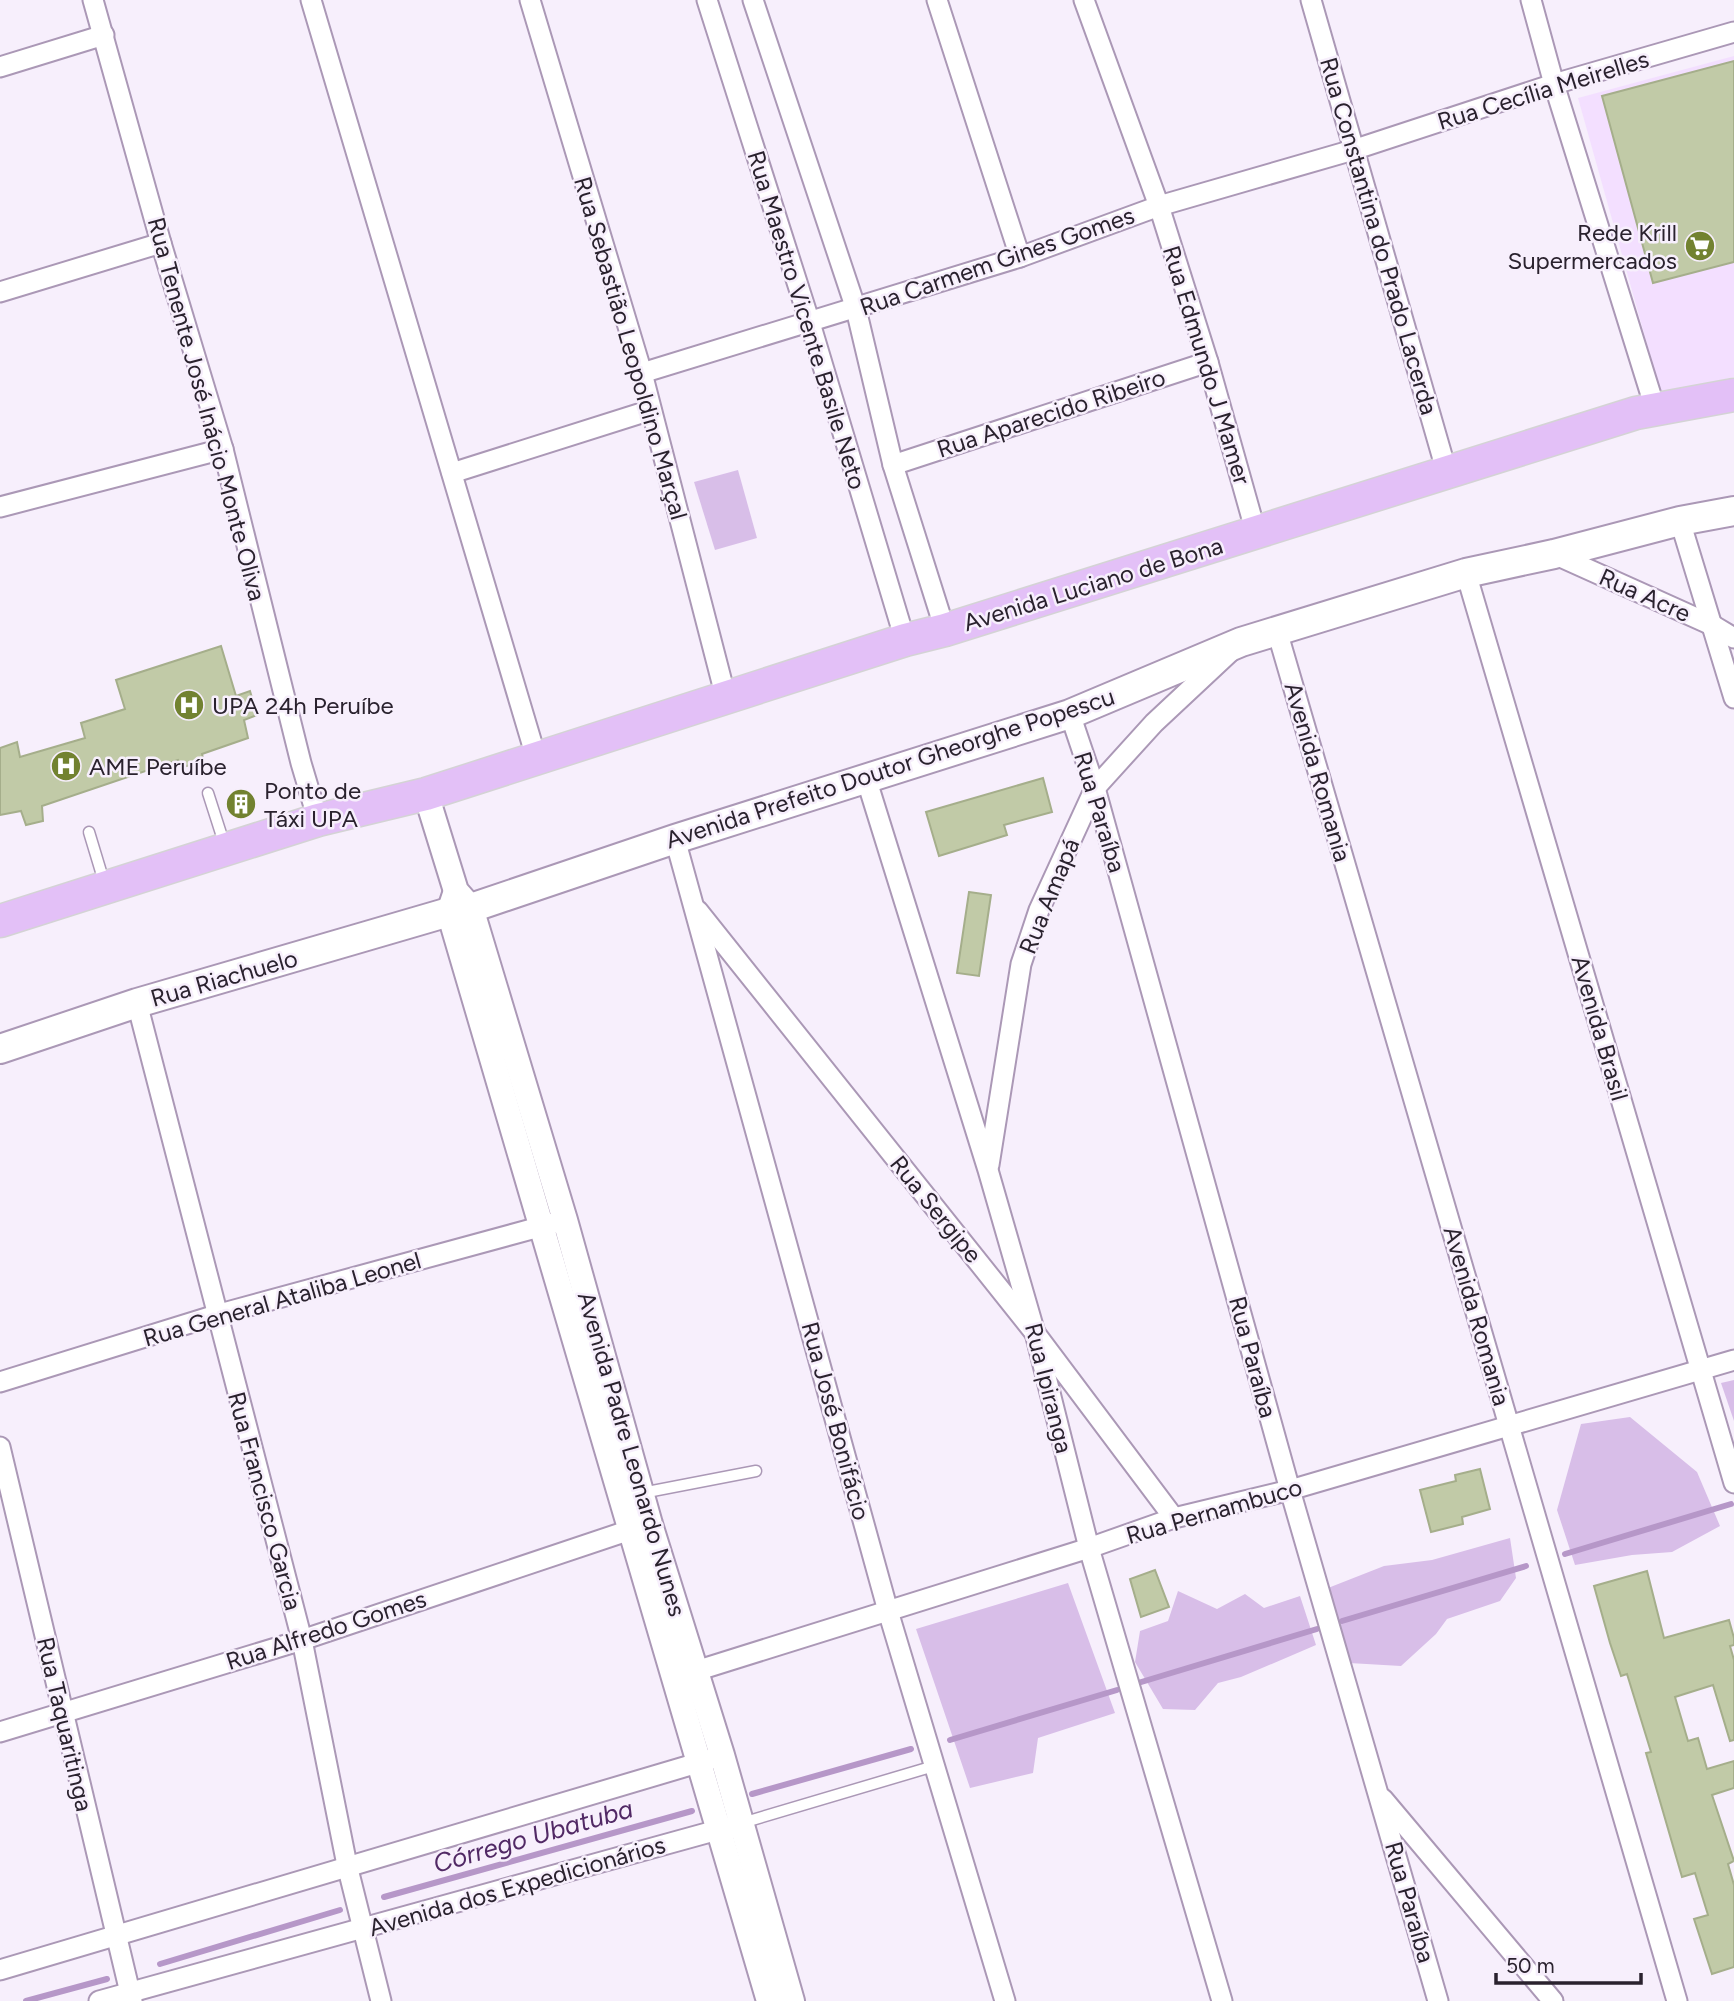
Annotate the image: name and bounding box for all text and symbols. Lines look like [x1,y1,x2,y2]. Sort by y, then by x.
street label: Rua Cecília Meirelles [1434,44,1652,136]
street label: Rua Constantina do Prado Lacerda [1314,54,1444,418]
street label: Rua Maestro Vicente Basile Neto [742,147,872,493]
street label: Rua Sebastião Leopoldino Marçal [568,173,694,523]
street label: Rua Carmem Gines Gomes [856,200,1138,322]
street label: Rua Tenente José Inácio Monte Oliva [142,214,272,604]
place label: Rede Krill Supermercados [1507,218,1677,275]
supermarket icon: Rede Krill Supermercados [1683,229,1717,263]
street label: Rua Edmundo J Mamer [1157,242,1257,488]
street label: Rua Aparecido Ribeiro [933,362,1169,464]
street label: Avenida Luciano de Bona [960,531,1226,637]
street label: Rua Acre [1595,562,1695,628]
street label: Avenida Romania [1279,679,1357,865]
street label: Avenida Prefeito Doutor Gheorghe Popescu [662,682,1118,854]
hospital icon: UPA 24h Peruíbe [172,688,206,722]
place label: UPA 24h Peruíbe [212,691,394,720]
street label: Rua Paraíba [1068,748,1132,876]
hospital icon: AME Peruíbe [49,749,83,783]
place label: AME Peruíbe [89,752,227,781]
place label: Ponto de Táxi UPA [264,776,361,833]
building icon: Ponto de Táxi UPA [224,787,258,821]
street label: Rua Amapá [1013,834,1085,958]
street label: Rua Riachuelo [147,943,301,1013]
street label: Avenida Brasil [1565,952,1635,1104]
street label: Rua Sergipe [884,1150,988,1268]
street label: Avenida Romania [1438,1223,1516,1409]
street label: Rua General Ataliba Leonel [140,1245,424,1353]
street label: Avenida Padre Leonardo Nunes [572,1288,692,1620]
street label: Rua Paraíba [1223,1293,1283,1421]
street label: Rua José Bonifácio [796,1319,876,1523]
street label: Rua Ipiranga [1019,1320,1079,1456]
street label: Rua Francisco Garcia [222,1389,308,1613]
street label: Rua Pernambuco [1123,1472,1305,1550]
street label: Rua Alfredo Gomes [222,1584,430,1676]
street label: Rua Taquaritinga [31,1634,99,1814]
water label: Córrego Ubatuba [429,1792,637,1880]
street label: Avenida dos Expedicionários [365,1830,669,1942]
street label: Rua Paraíba [1379,1838,1441,1966]
scale bar [1496,1941,1641,1985]
text: 50 m [1506,1953,1555,1978]

